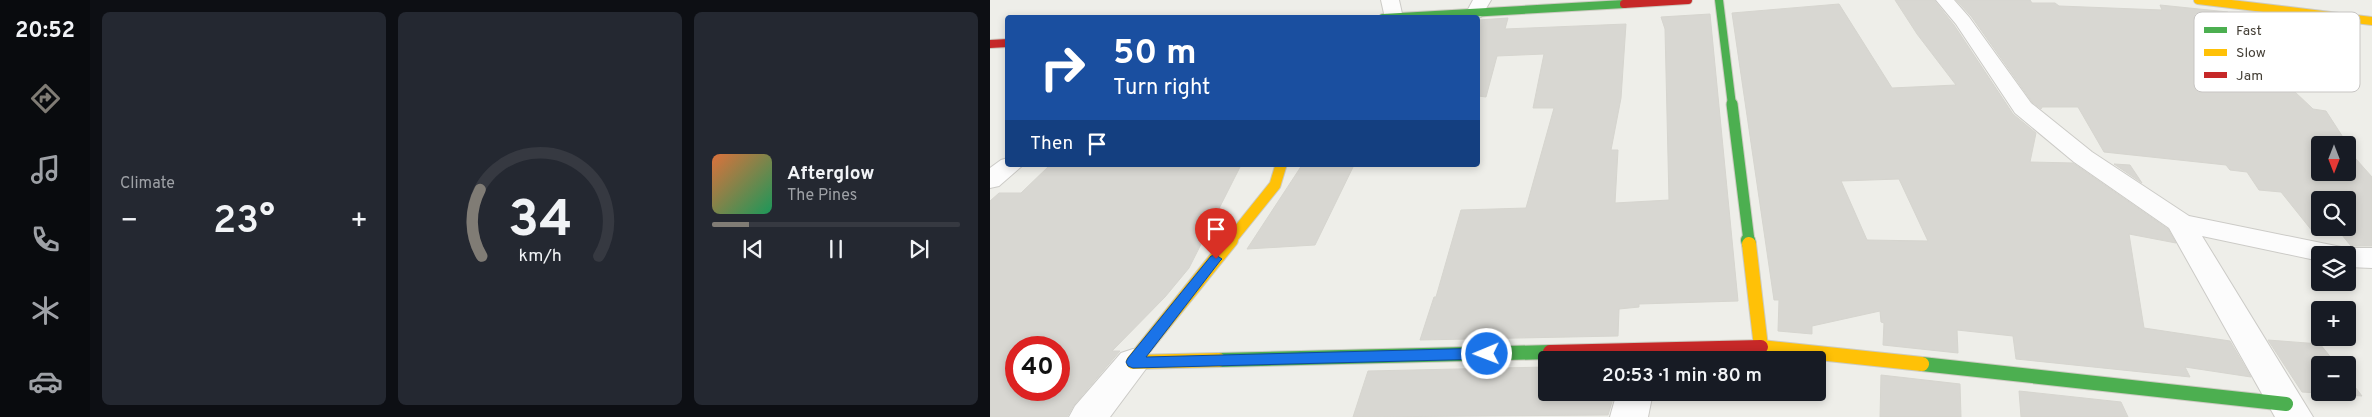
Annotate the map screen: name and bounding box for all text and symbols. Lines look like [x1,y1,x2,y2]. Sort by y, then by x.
legend [2194,12,2360,92]
text: 20:52 [15,18,75,45]
text: Fast [2236,23,2262,40]
text: 50 m [1113,32,1197,76]
icon: right [1030,35,1095,100]
text: Slow [2236,45,2266,62]
text: Jam [2236,68,2263,85]
text: Turn right [1113,75,1210,102]
icon: directions [28,81,63,116]
icon: arrive [1083,130,1111,158]
text: Then [1030,132,1073,156]
north arrow [2311,136,2356,181]
map controls [2311,136,2356,401]
icon: music [28,152,63,187]
text: Afterglow [787,162,875,186]
text: Climate [120,174,175,194]
text: The Pines [787,186,857,206]
text: 34 [508,189,572,255]
button: search [2311,191,2356,236]
text: 23° [213,198,275,247]
text: − [120,204,138,240]
text: + [350,204,368,240]
pin [1195,208,1237,259]
icon: arrive [1202,215,1230,243]
icon: phone [28,222,63,257]
icon: previous [739,235,767,263]
icon: pause [822,235,850,263]
icon: next [905,235,933,263]
text: km/h [518,245,562,268]
button: layers [2311,246,2356,291]
icon: climate [28,293,63,328]
button: + [2311,301,2356,346]
position arrow [1460,327,1512,379]
speed limit sign: 40 [1005,336,1070,401]
button: − [2311,356,2356,401]
icon: car [28,364,63,399]
text: 20:53 · 1 min · 80 m [1602,364,1762,388]

